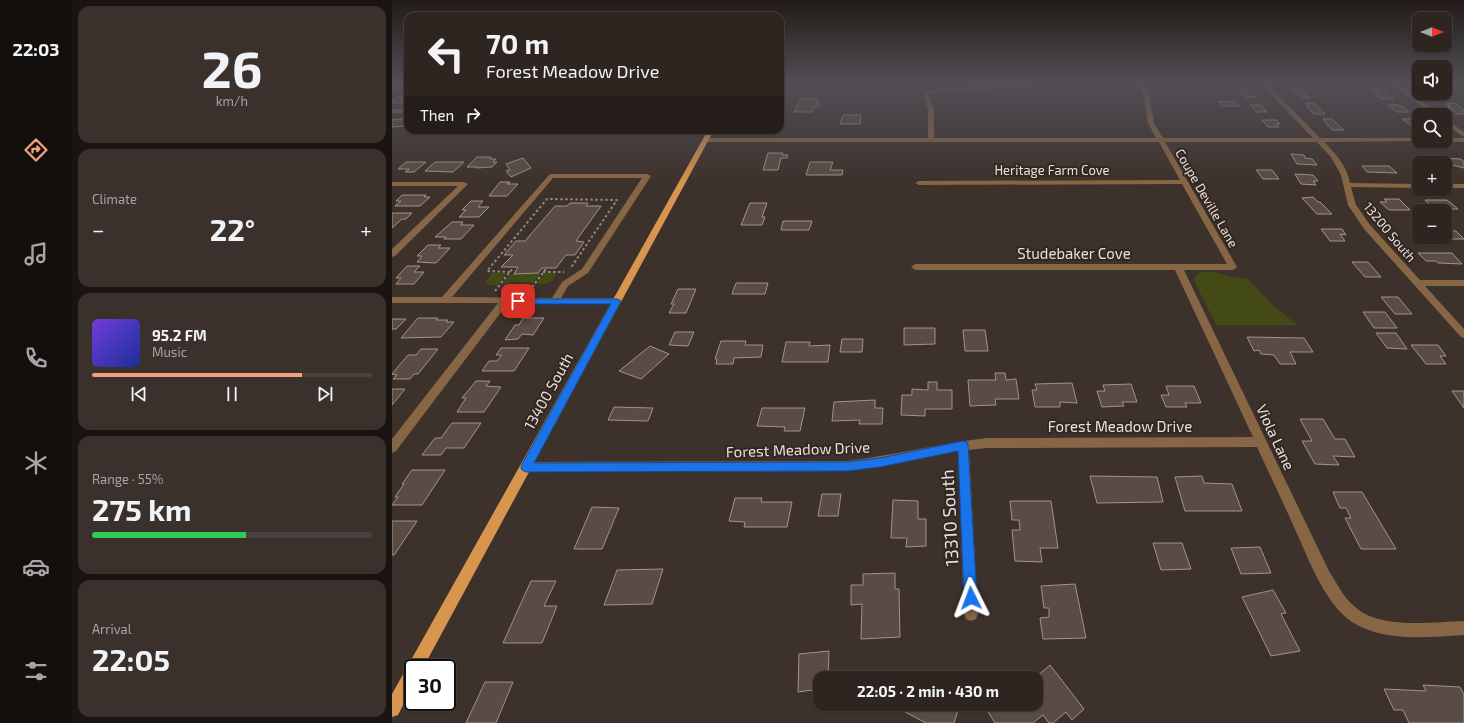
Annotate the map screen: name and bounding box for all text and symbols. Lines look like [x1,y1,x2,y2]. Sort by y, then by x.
north arrow [1412,12,1452,52]
map controls [1412,12,1452,244]
text: 70 m [486,26,549,60]
icon: left [420,28,472,80]
text: 26 [202,36,262,98]
text: 22:03 [12,38,60,60]
text: Forest Meadow Drive [486,60,659,82]
button: sound [1412,60,1452,100]
text: km/h [216,93,248,109]
icon: right [462,104,484,126]
text: Then [420,106,454,124]
button: search [1412,108,1452,148]
icon: directions [22,136,50,164]
street label: Coupe Deville Lane [1172,146,1242,250]
button: + [1412,156,1452,196]
street label: Heritage Farm Cove [994,162,1110,178]
text: Climate [92,191,137,207]
street label: 13200 South [1360,199,1420,265]
button: − [1412,204,1452,244]
text: 22° [210,211,255,247]
text: − [92,216,105,242]
text: + [360,216,372,242]
icon: music [22,240,50,268]
street label: Studebaker Cove [1017,244,1131,262]
pin [501,284,535,318]
icon: arrive [507,290,529,312]
text: 95.2 FM [152,326,207,344]
icon: phone [22,344,50,372]
text: Music [152,344,187,360]
street label: 13400 South [520,350,576,432]
icon: previous [128,383,150,405]
icon: pause [221,383,243,405]
icon: next [314,383,336,405]
street label: Viola Lane [1253,401,1299,473]
street label: Forest Meadow Drive [1048,417,1192,435]
street label: Forest Meadow Drive [726,437,870,461]
icon: climate [22,449,50,477]
street label: 13310 South [935,469,963,567]
text: Range · 55% [92,471,163,487]
text: 275 km [92,491,192,527]
icon: car [22,553,50,581]
position arrow [950,577,992,619]
text: Arrival [92,621,132,637]
text: 22:05 [92,641,170,677]
icon: filters [22,657,50,685]
speed limit sign: 30 [404,659,456,711]
text: 22:05 · 2 min · 430 m [857,682,999,700]

